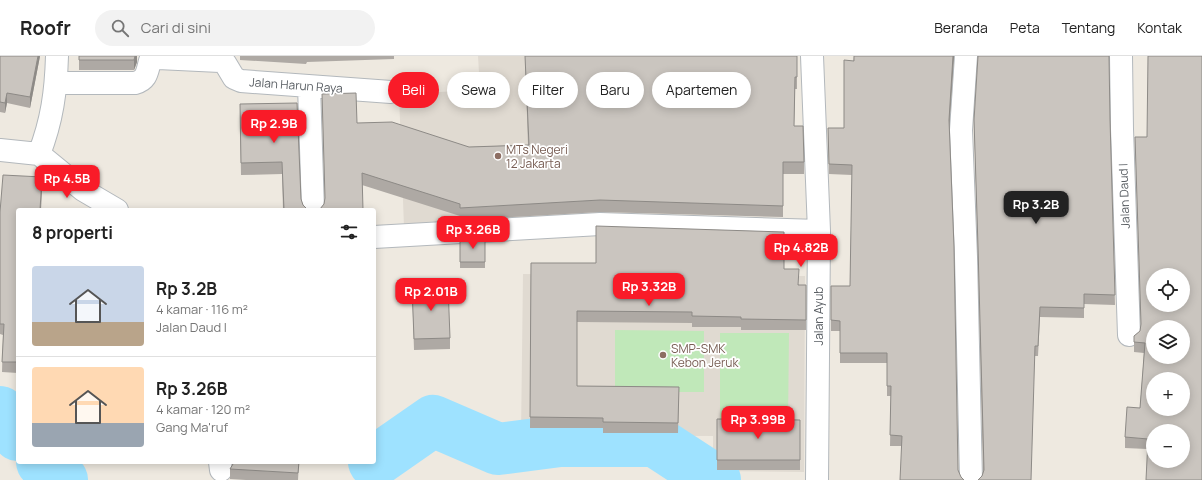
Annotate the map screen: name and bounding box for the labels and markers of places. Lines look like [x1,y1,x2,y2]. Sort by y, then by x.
pin: Rp 2.9B [237,110,311,144]
place label: MTs Negeri 12 Jakarta [506,141,568,172]
marker: MTs Negeri 12 Jakarta [493,151,503,161]
pin: Rp 4.5B [30,165,104,199]
pin: Rp 3.2B [999,191,1073,225]
pin: Rp 3.26B [432,216,514,250]
pin: Rp 4.82B [760,234,842,268]
pin: Rp 3.32B [608,273,690,307]
pin: Rp 2.01B [390,278,472,312]
place label: SMP-SMK Kebon Jeruk [671,340,739,371]
marker: SMP-SMK Kebon Jeruk [658,350,668,360]
pin: Rp 3.99B [717,406,799,440]

